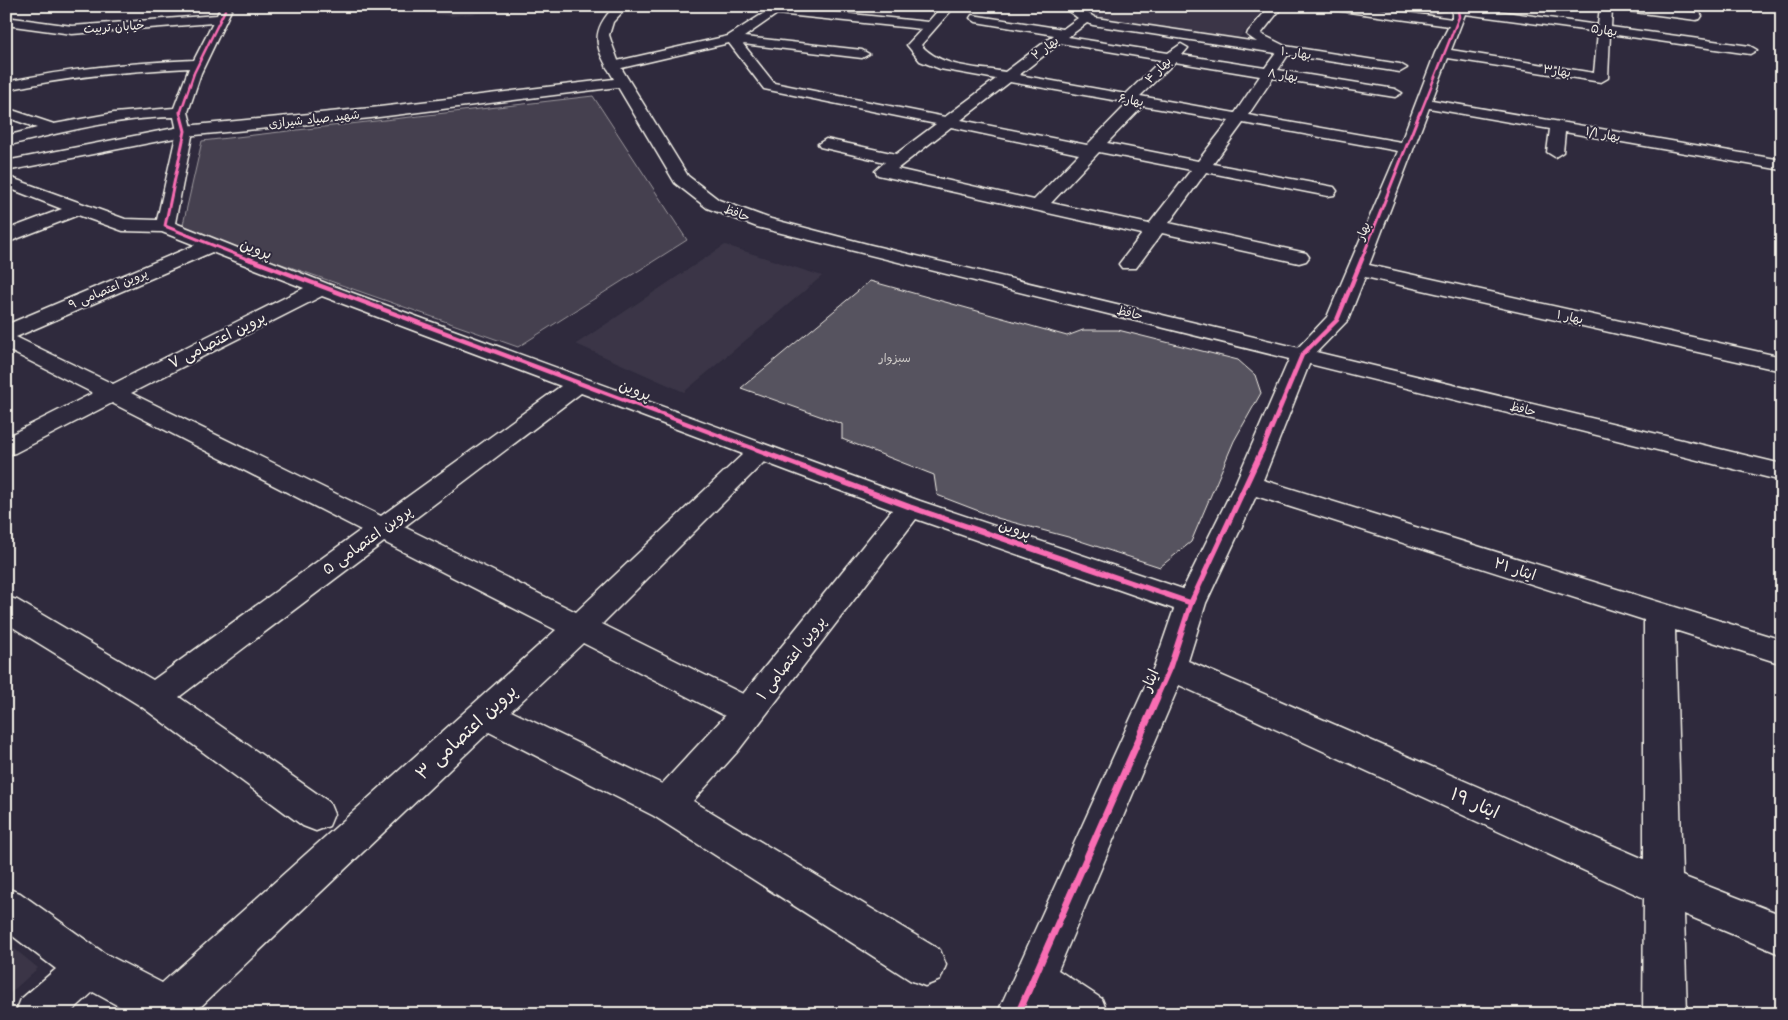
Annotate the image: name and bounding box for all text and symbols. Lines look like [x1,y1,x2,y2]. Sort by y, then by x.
street label: خیابان تربیت [83,17,145,37]
street label: بهار۵ [1590,20,1618,40]
street label: بهار ۲ [1028,32,1062,64]
street label: بهار ۱۰ [1280,43,1312,63]
street label: بهار ۴ [1141,53,1175,87]
street label: بهار۳ [1542,61,1572,81]
street label: بهار ۸ [1267,65,1299,85]
street label: بهار۶ [1117,90,1145,110]
street label: شهید صیاد شیرازی [268,106,360,132]
street label: بهار ۱/۱ [1584,123,1622,145]
street label: حافظ [722,201,752,225]
street label: بهار [1352,220,1374,243]
street label: پروین [237,234,275,264]
street label: پروین اعتصامی ۹ [66,265,150,313]
street label: حافظ [1115,302,1145,324]
street label: بهار ۱ [1555,306,1585,328]
street label: پروین اعتصامی ۷ [165,307,269,373]
house number: سبزوار [878,350,911,366]
street label: پروین [616,375,654,405]
street label: حافظ [1508,398,1538,420]
street label: پروین اعتصامی ۵ [318,501,416,579]
street label: پروین [996,514,1034,544]
street label: ایثار ۲۱ [1491,553,1539,585]
street label: پروین اعتصامی ۱ [752,612,830,704]
street label: ایثار [1136,666,1164,695]
street label: پروین اعتصامی ۳ [410,679,522,785]
street label: ایثار ۱۹ [1447,782,1503,824]

